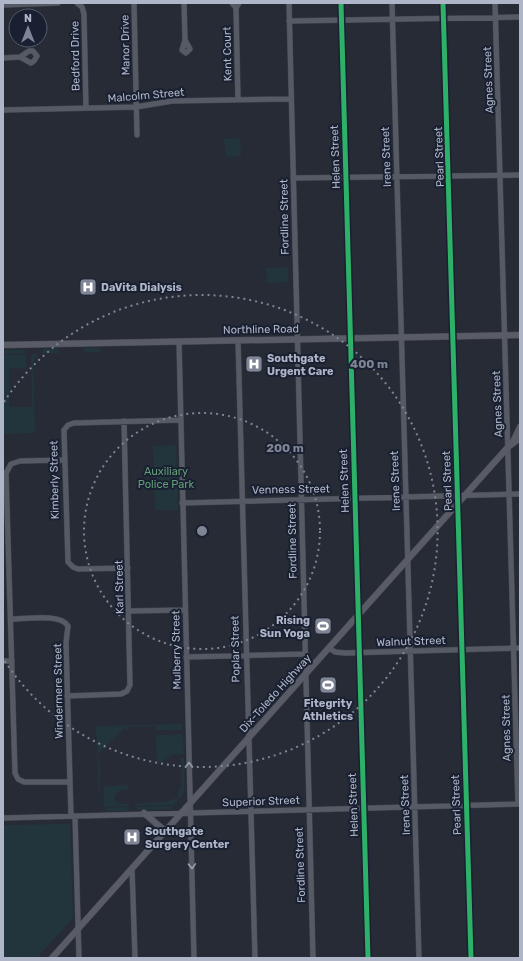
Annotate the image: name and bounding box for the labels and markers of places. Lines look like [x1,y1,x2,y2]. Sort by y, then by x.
hospital icon: DaVita Dialysis [78,277,98,297]
place label: DaVita Dialysis [101,281,182,294]
place label: Southgate Urgent Care [267,352,334,378]
hospital icon: Southgate Urgent Care [244,354,264,374]
centre of rings [195,524,209,538]
place label: Rising Sun Yoga [260,614,310,640]
sports icon: Rising Sun Yoga [313,616,333,636]
sports icon: Fitegrity Athletics [318,675,338,695]
place label: Fitegrity Athletics [303,697,353,723]
place label: Southgate Surgery Center [145,825,229,851]
hospital icon: Southgate Surgery Center [122,827,142,847]

